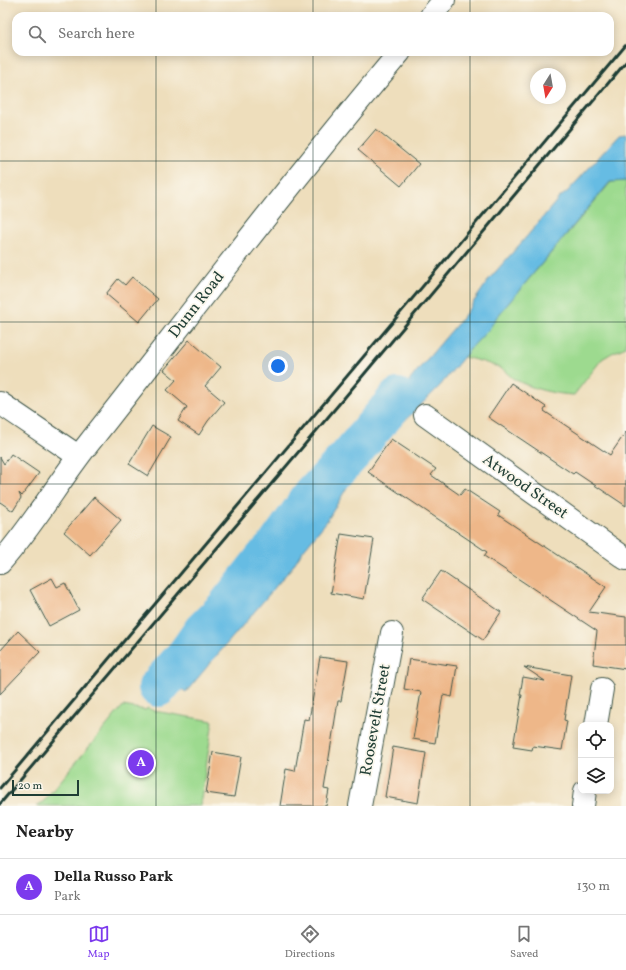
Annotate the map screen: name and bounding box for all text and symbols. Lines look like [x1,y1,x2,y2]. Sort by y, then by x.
search box [12,12,614,56]
icon: search [26,23,48,45]
text: Search here [58,24,135,45]
north arrow [530,68,566,104]
street label: Dunn Road [164,267,230,343]
your location [268,356,288,376]
street label: Atwood Street [478,449,573,525]
street label: Roosevelt Street [355,662,397,778]
map controls [578,722,614,794]
button: locate [578,722,614,758]
pin: A [128,748,154,778]
button: layers [578,758,614,794]
scale bar [12,778,79,797]
text: 20 m [18,779,42,794]
text: Nearby [16,821,74,844]
text: Della Russo Park [54,867,173,888]
text: A [24,878,34,896]
text: 130 m [577,878,610,896]
text: Park [54,888,81,906]
tab: Map [88,923,110,962]
tab: Directions [285,923,335,962]
tab: Saved [510,923,538,962]

